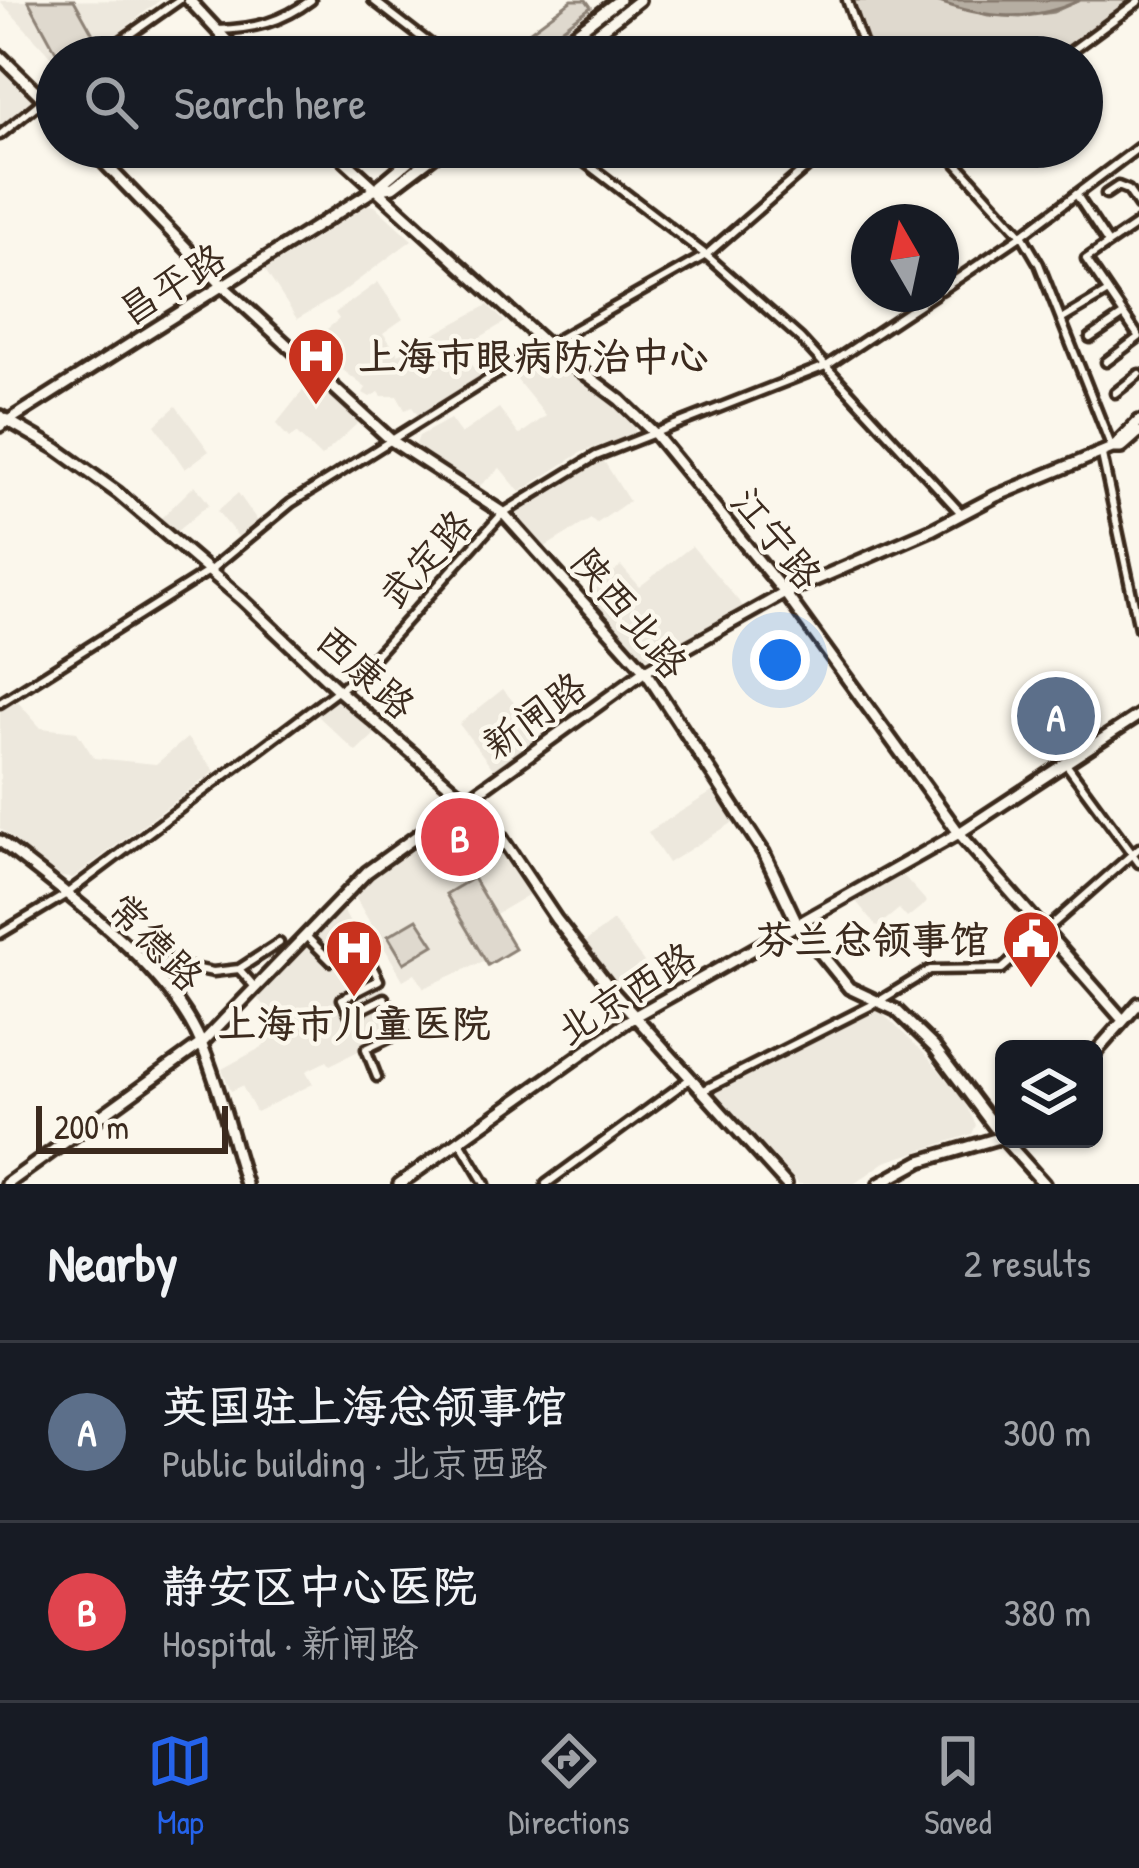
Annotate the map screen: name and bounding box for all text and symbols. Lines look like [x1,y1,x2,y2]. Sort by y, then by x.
search box [36,36,1103,168]
icon: search [78,69,144,135]
text: Search here [174,72,366,133]
north arrow [851,204,959,312]
street label: 昌平路 [108,230,235,337]
hospital icon: 上海市眼病防治中心 [285,325,347,407]
place label: 上海市眼病防治中心 [358,329,709,382]
street label: 江宁路 [720,476,835,600]
street label: 武定路 [366,497,483,620]
street label: 陕西北路 [560,536,701,689]
street label: 西康路 [305,613,428,730]
your location [750,630,810,690]
street label: 新闸路 [471,659,597,770]
pin: A [1017,671,1095,761]
pin: B [421,792,499,882]
street label: 常德路 [97,881,216,1002]
public building icon: 芬兰总领事馆 [1000,908,1062,990]
place label: 芬兰总领事馆 [755,912,989,965]
hospital icon: 上海市儿童医院 [323,917,385,999]
street label: 北京西路 [546,929,706,1056]
place label: 上海市儿童医院 [217,996,491,1049]
map controls [995,1040,1103,1148]
button: layers [995,1040,1103,1148]
scale bar [36,1100,228,1153]
text: 200 m [54,1105,129,1149]
text: Nearby [48,1228,178,1297]
text: 2 results [964,1236,1091,1289]
text: 英国驻上海总领事馆 [162,1375,567,1436]
text: A [77,1405,97,1458]
text: 300 m [1003,1405,1091,1458]
text: Public building · 北京西路 [162,1436,547,1489]
text: 静安区中心医院 [162,1555,477,1616]
text: B [77,1585,97,1638]
text: 380 m [1004,1585,1091,1638]
text: Hospital · 新闸路 [162,1616,418,1669]
tab: Map [147,1728,213,1844]
tab: Directions [508,1728,630,1844]
tab: Saved [924,1728,992,1844]

